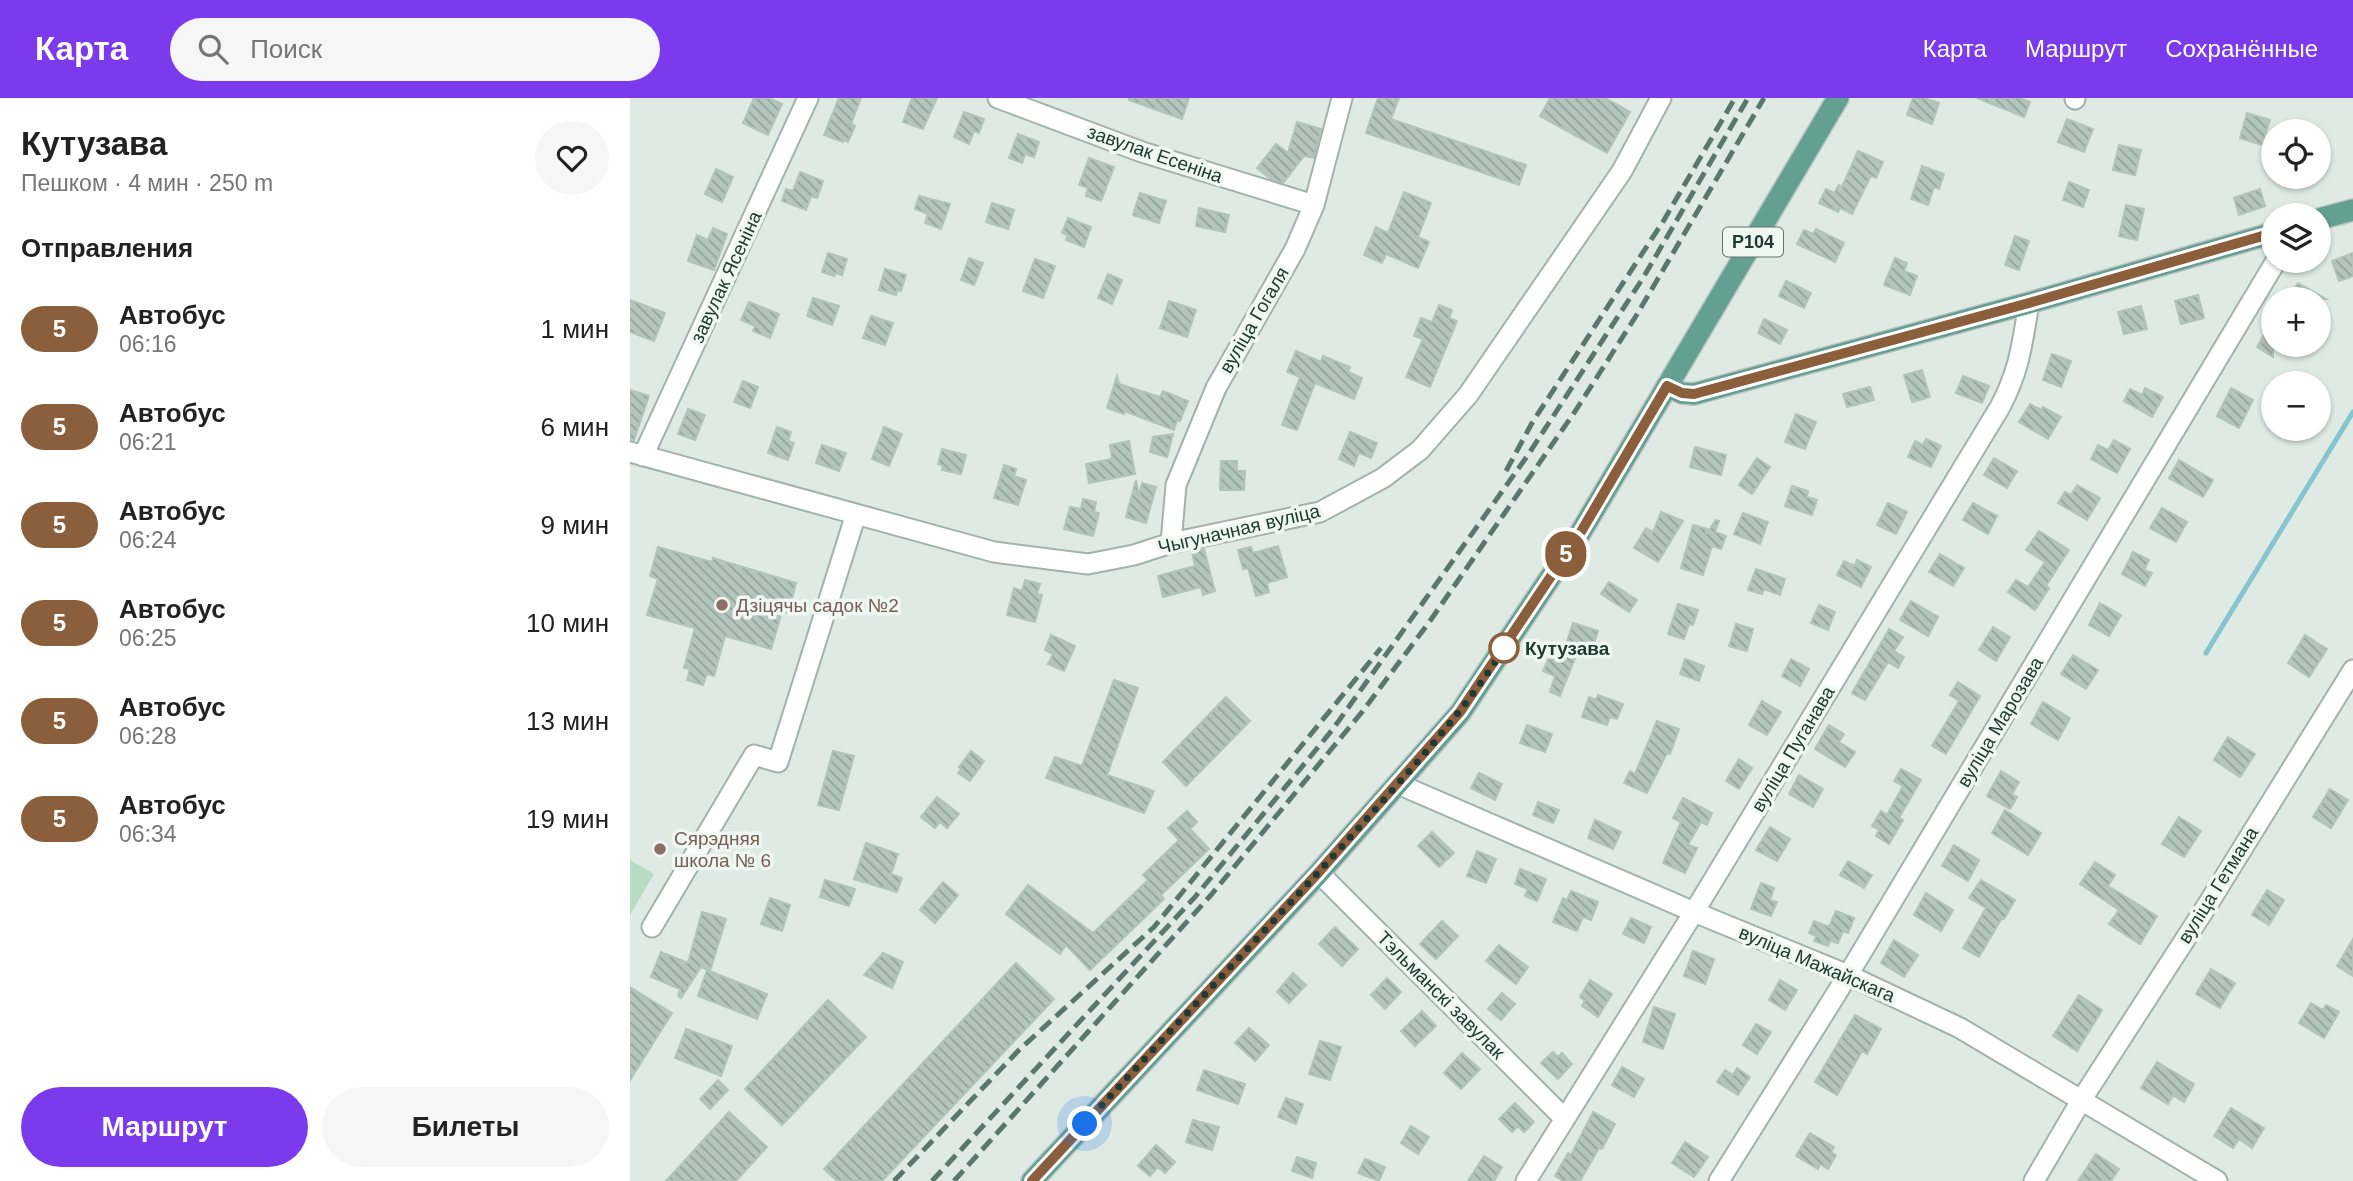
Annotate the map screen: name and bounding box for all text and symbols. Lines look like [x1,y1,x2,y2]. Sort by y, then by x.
search box [170,18,660,81]
text: Карта [35,30,128,67]
icon: search [194,30,232,68]
text: Поиск [250,34,322,64]
text: Карта [1923,35,1987,62]
text: Маршрут [2025,35,2127,62]
text: Сохранённые [2165,35,2318,62]
map controls [2261,119,2331,441]
button: locate [2261,119,2331,189]
button: heart [535,121,609,195]
street label: завулак Есеніна [1085,121,1226,187]
text: Кутузава [21,125,167,162]
text: Пешком · 4 мин · 250 m [21,170,273,196]
button: layers [2261,203,2331,273]
street label: завулак Ясеніна [686,207,766,346]
road number: Р104 [1723,228,1783,257]
text: Отправления [21,233,193,263]
street label: вуліца Гогаля [1215,263,1293,377]
button: + [2261,287,2331,357]
text: Автобус [119,300,226,330]
text: 1 мин [541,314,609,344]
text: 5 [53,315,66,342]
text: 06:16 [119,331,177,357]
button: − [2261,371,2331,441]
text: Автобус [119,398,226,428]
text: 6 мин [541,412,609,442]
text: 5 [53,413,66,440]
text: 06:21 [119,429,177,455]
text: Автобус [119,496,226,526]
street label: Чыгуначная вуліца [1156,500,1322,558]
text: 9 мин [541,510,609,540]
text: 5 [53,511,66,538]
text: 06:24 [119,527,177,553]
line badge: 5 [1543,531,1589,577]
text: 5 [1559,540,1573,567]
text: Автобус [119,594,226,624]
place label: Дзіцячы садок №2 [736,595,899,616]
marker: Дзіцячы садок №2 [714,597,730,613]
text: 10 мин [526,608,609,638]
text: 5 [53,609,66,636]
text: 06:25 [119,625,177,651]
marker: Кутузава [1489,633,1519,663]
place label: Кутузава [1525,638,1610,659]
street label: вуліца Марозава [1953,653,2047,791]
street label: вуліца Пуганава [1747,682,1839,816]
text: Автобус [119,692,226,722]
text: 13 мин [526,706,609,736]
text: 5 [53,707,66,734]
text: 06:28 [119,723,177,749]
text: Автобус [119,790,226,820]
text: 19 мин [526,804,609,834]
text: 5 [53,805,66,832]
text: 06:34 [119,821,177,847]
street label: вуліца Гетмана [2174,823,2262,947]
place label: Сярэдняя школа № 6 [674,828,771,871]
marker: Сярэдняя школа № 6 [652,841,668,857]
street label: вуліца Мажайскага [1736,922,1898,1006]
street label: Тэльманскі завулак [1373,927,1509,1063]
button: Маршрут [21,1087,308,1167]
button: Билеты [322,1087,609,1167]
your location [1067,1106,1102,1141]

